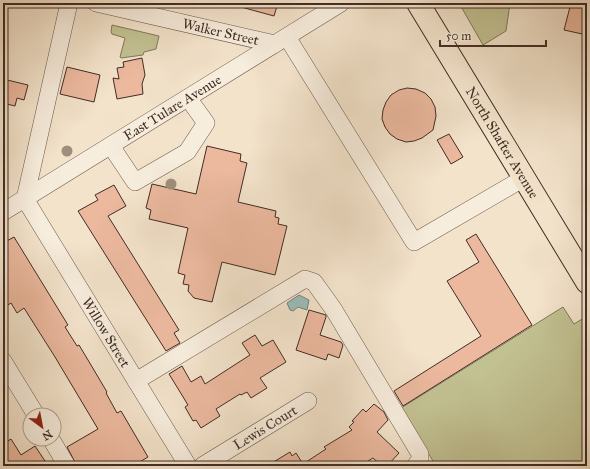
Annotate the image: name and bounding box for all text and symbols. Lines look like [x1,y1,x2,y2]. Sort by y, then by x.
street label: Walker Street [181,15,260,49]
scale bar [440,22,546,48]
text: 50 m [446,29,471,43]
street label: East Tulare Avenue [121,71,225,144]
street label: North Shafter Avenue [462,84,542,202]
street label: Willow Street [78,294,134,371]
street label: Lewis Court [230,402,300,454]
north arrow [22,407,62,447]
text: N [39,427,54,443]

